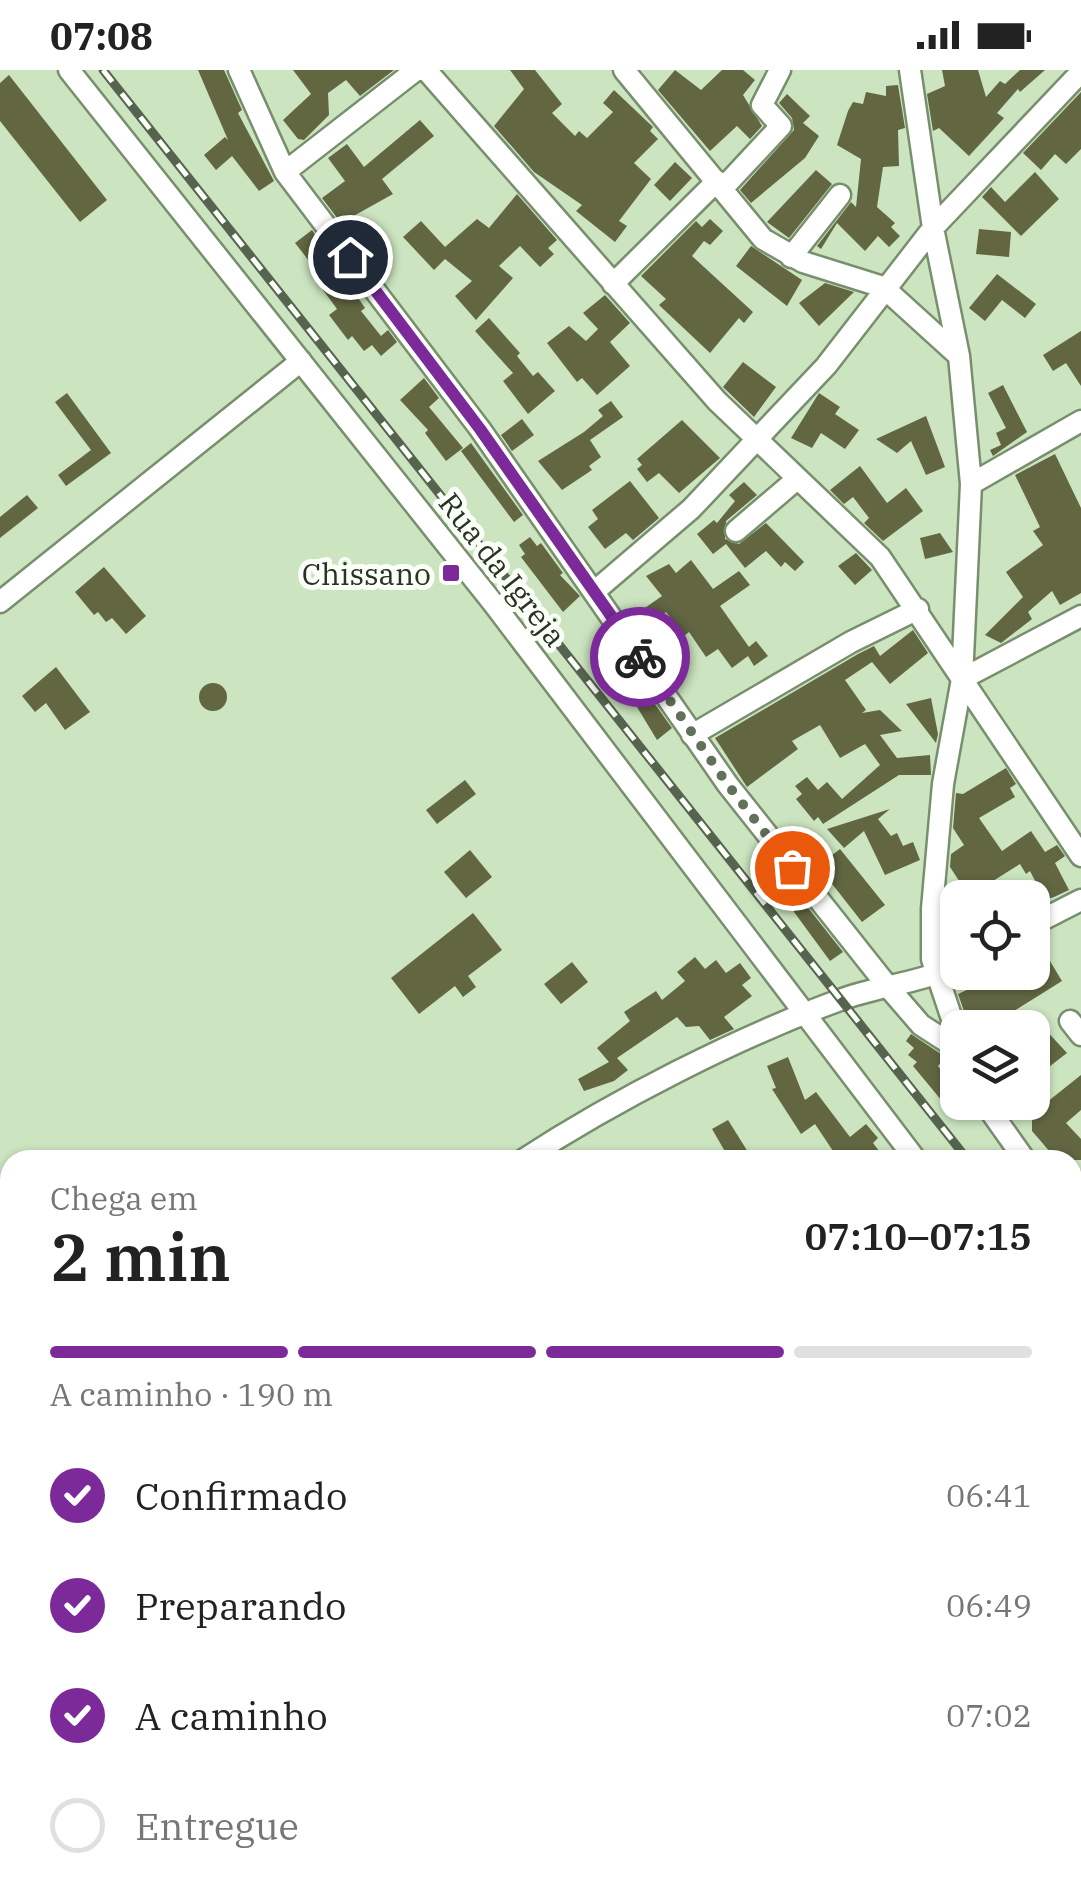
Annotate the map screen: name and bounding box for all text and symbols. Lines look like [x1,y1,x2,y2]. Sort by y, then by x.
text: 07:08 [50,11,153,60]
pin [308,215,393,300]
icon: home [323,230,378,285]
street label: Rua da Igreja [431,484,575,654]
place label: Chissano [302,554,431,593]
marker: Chissano [440,562,462,584]
courier [590,607,690,707]
icon: bike [613,630,668,685]
pin [750,826,835,911]
icon: bag [765,841,820,896]
map controls [940,880,1050,1120]
button: locate [940,880,1050,990]
button: layers [940,1010,1050,1120]
text: Chega em [50,1177,198,1219]
text: 07:10–07:15 [805,1211,1032,1260]
text: 2 min [50,1214,231,1299]
text: A caminho · 190 m [50,1373,333,1415]
icon: check [50,1468,105,1523]
text: Confirmado [135,1471,347,1520]
text: 06:41 [946,1474,1032,1516]
icon: check [50,1578,105,1633]
text: Preparando [135,1581,346,1630]
text: 06:49 [946,1584,1032,1626]
icon: check [50,1688,105,1743]
text: A caminho [135,1691,328,1740]
text: 07:02 [946,1694,1032,1736]
text: Entregue [135,1801,299,1850]

